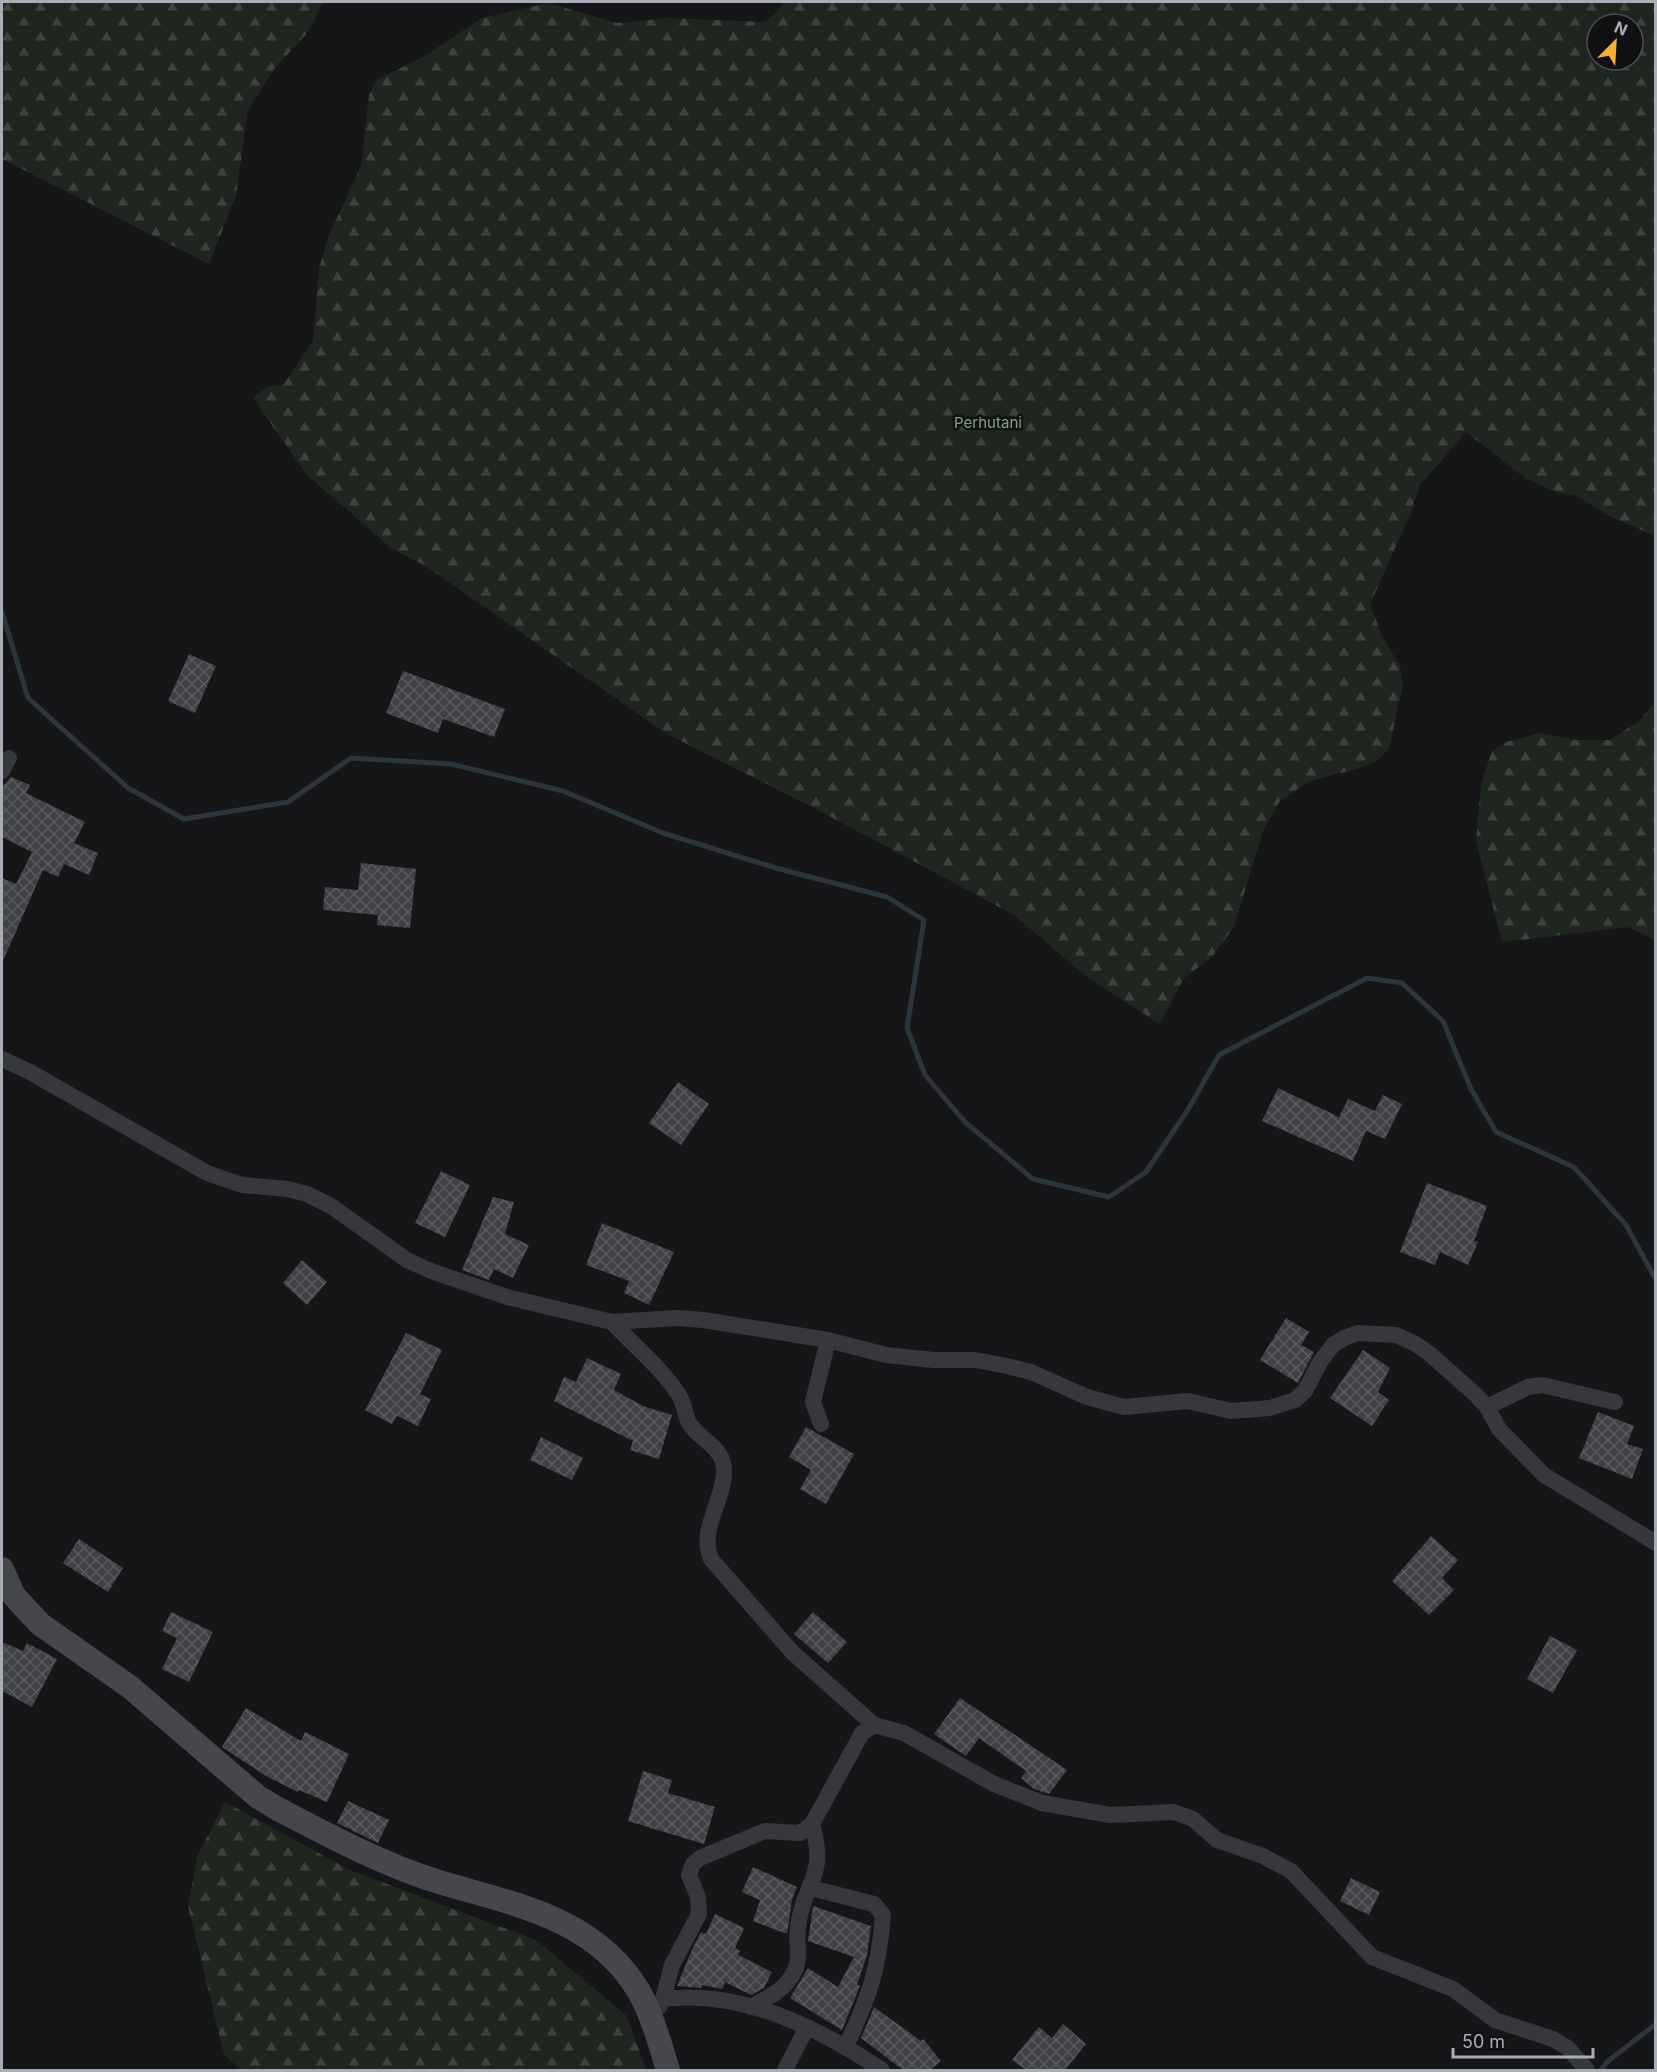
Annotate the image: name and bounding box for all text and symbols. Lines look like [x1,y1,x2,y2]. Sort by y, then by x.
north arrow [1585,12,1645,72]
text: N [1611,17,1631,40]
park label: Perhutani [954,413,1022,432]
scale bar [1453,2021,1592,2059]
text: 50 m [1462,2031,1505,2052]

